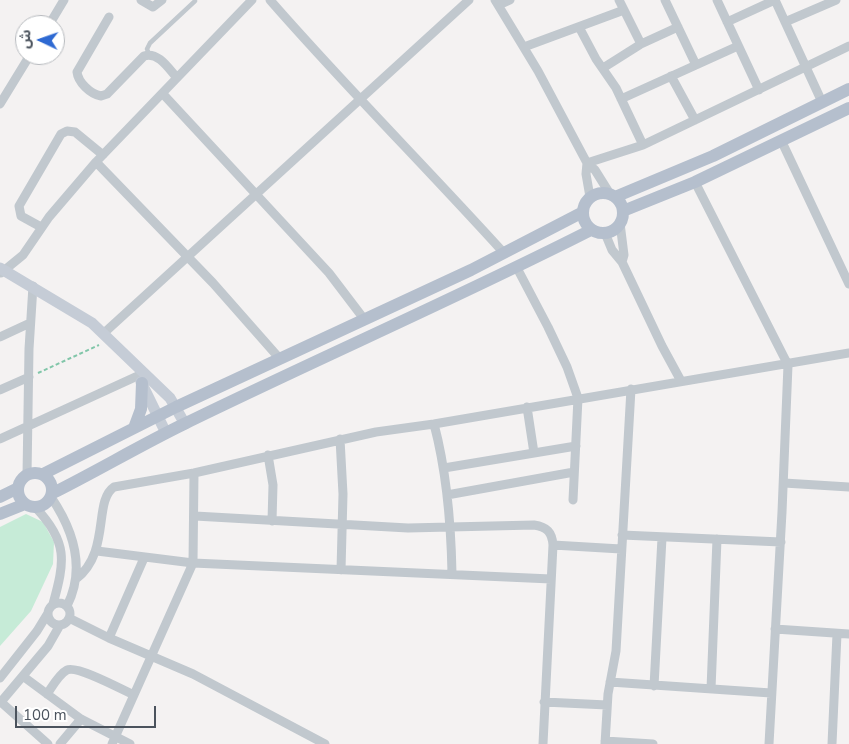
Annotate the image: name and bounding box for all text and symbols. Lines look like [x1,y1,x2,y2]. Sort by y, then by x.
north arrow [15,15,65,65]
text: ش [16,29,36,49]
scale bar [18,696,159,728]
text: 100 m [23,705,67,725]

